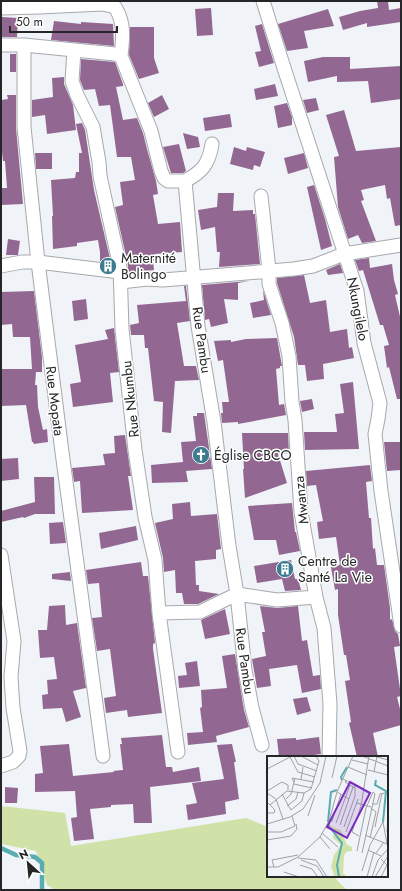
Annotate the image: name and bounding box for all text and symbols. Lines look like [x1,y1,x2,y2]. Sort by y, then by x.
scale bar [10,8,117,34]
text: 50 m [16,13,43,31]
place label: Maternité Bolingo [121,248,176,284]
building icon: Maternité Bolingo [98,256,118,276]
street label: Nkungilelo [342,275,374,343]
street label: Rue Pambu [187,306,217,374]
street label: Rue Nkumbu [116,360,144,438]
street label: Rue Mopata [41,365,69,437]
church icon: Église CBCO [191,445,211,465]
place label: Église CBCO [214,445,292,465]
street label: Mwanza [289,475,313,525]
place label: Centre de Santé La Vie [298,551,372,587]
building icon: Centre de Santé La Vie [275,559,295,579]
street label: Rue Pambu [230,627,260,695]
inset map [267,756,388,877]
north arrow [8,843,48,883]
text: N [16,845,31,863]

